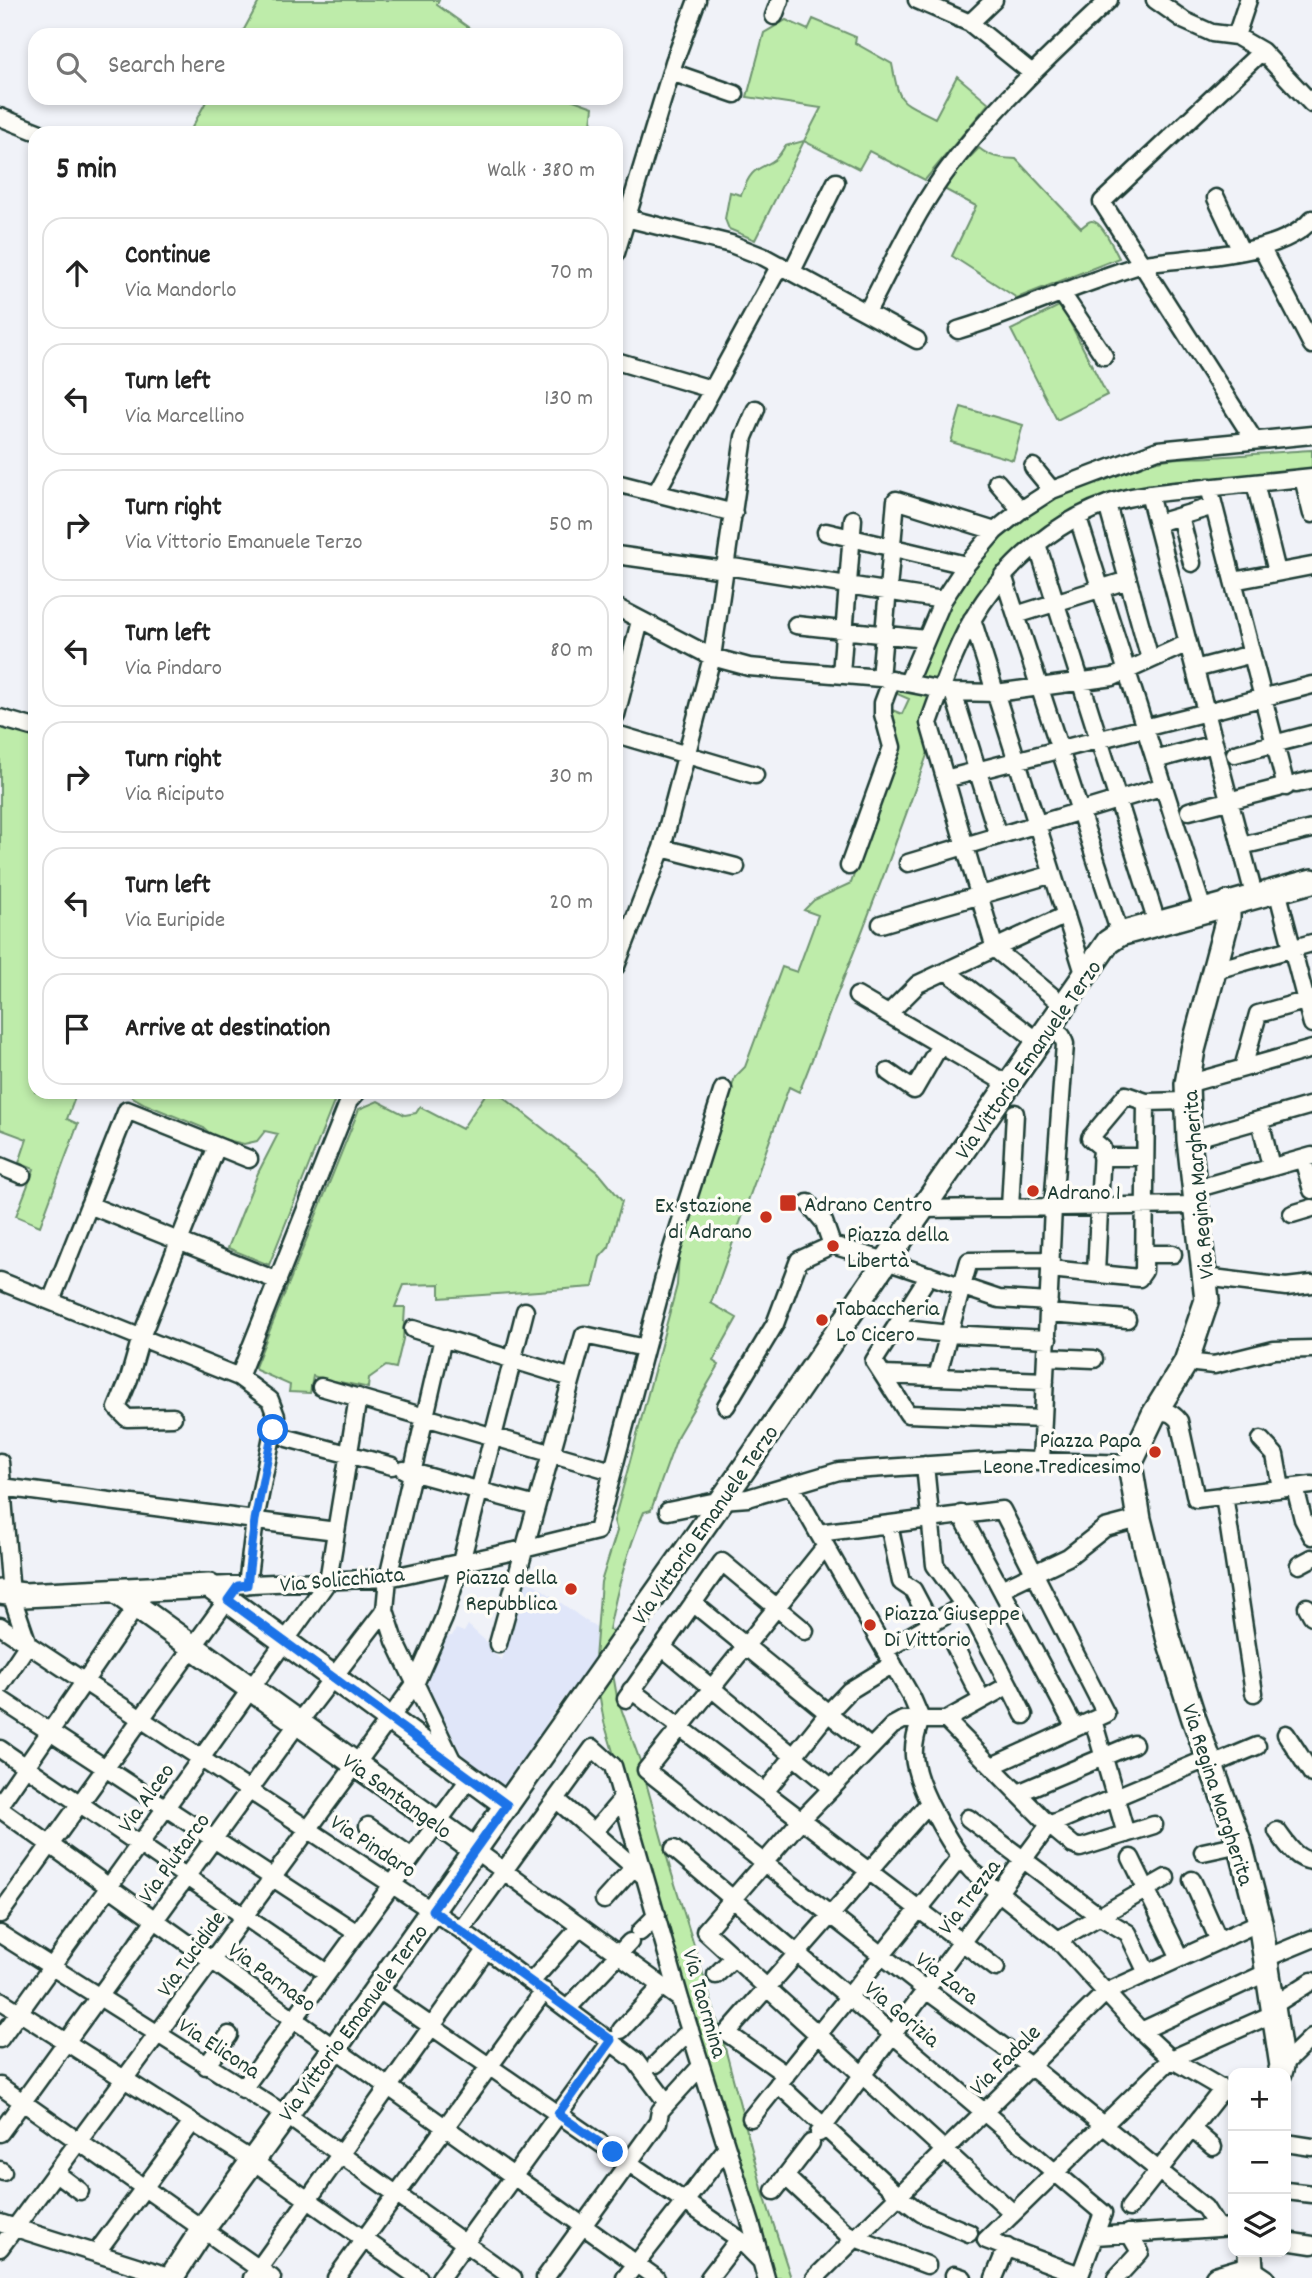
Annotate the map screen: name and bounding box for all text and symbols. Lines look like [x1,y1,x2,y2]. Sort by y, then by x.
search box [28,28,623,105]
icon: search [52,48,90,86]
text: Search here [108,48,226,85]
text: 5 min [56,150,117,193]
text: Walk · 380 m [487,155,595,188]
text: Continue [125,238,210,275]
icon: ahead [58,254,96,292]
text: 70 m [551,257,593,290]
text: Via Mandorlo [125,275,236,308]
text: Turn left [125,364,211,401]
icon: left [58,380,96,418]
text: 130 m [544,383,593,416]
text: Via Marcellino [125,401,245,434]
text: Turn right [125,490,222,527]
icon: right [58,506,96,544]
text: 50 m [549,509,593,542]
text: Via Vittorio Emanuele Terzo [125,527,362,560]
text: Turn left [125,616,211,653]
icon: left [58,632,96,670]
text: 80 m [550,635,593,668]
text: Via Pindaro [125,653,222,686]
text: Turn right [125,742,222,779]
icon: right [58,758,96,796]
text: 30 m [549,761,593,794]
text: Via Riciputo [125,779,224,812]
text: Turn left [125,868,211,905]
icon: left [58,884,96,922]
text: 20 m [549,887,593,920]
text: Via Euripide [125,905,225,938]
street label: Via Vittorio Emanuele Terzo [948,954,1111,1168]
icon: arrive [58,1010,96,1048]
text: Arrive at destination [125,1011,330,1048]
street label: Via Regina Margherita [1176,1088,1225,1280]
place label: Adrano 1 [1047,1178,1121,1211]
marker: Adrano 1 [1025,1183,1041,1199]
place label: Adrano Centro [804,1190,932,1223]
place label: Ex stazione di Adrano [655,1191,752,1250]
marker: Adrano Centro [778,1193,798,1213]
marker: Ex stazione di Adrano [758,1209,774,1225]
place label: Piazza della Libertà [847,1220,950,1279]
marker: Piazza della Libertà [825,1238,841,1254]
place label: Tabaccheria Lo Cicero [836,1294,941,1353]
marker: Tabaccheria Lo Cicero [814,1312,830,1328]
route start [257,1414,288,1445]
street label: Via Vittorio Emanuele Terzo [625,1419,788,1633]
place label: Piazza Papa Leone Tredicesimo [983,1426,1142,1485]
marker: Piazza Papa Leone Tredicesimo [1147,1444,1163,1460]
street label: Via Solicchiata [279,1560,407,1603]
place label: Piazza della Repubblica [455,1563,558,1622]
marker: Piazza della Repubblica [563,1581,579,1597]
place label: Piazza Giuseppe Di Vittorio [884,1599,1020,1658]
marker: Piazza Giuseppe Di Vittorio [862,1617,878,1633]
street label: Via Regina Margherita [1171,1700,1261,1891]
street label: Via Santangelo [334,1747,458,1849]
street label: Via Alceo [111,1757,184,1841]
street label: Via Plutarco [132,1807,220,1911]
street label: Via Pindaro [322,1808,422,1888]
street label: Via Trezza [931,1852,1011,1943]
street label: Via Tucidide [150,1905,236,2005]
street label: Via Vittorio Emanuele Terzo [272,1918,438,2130]
street label: Via Parnaso [220,1935,322,2022]
street label: Via Zara [907,1945,985,2015]
street label: Via Taormina [671,1946,734,2063]
street label: Via Gorizia [856,1974,947,2058]
street label: Via Elicona [170,2011,267,2090]
street label: Via Fadale [963,2018,1050,2105]
map controls [1228,2068,1291,2257]
button: + [1228,2068,1291,2131]
button: − [1228,2131,1291,2194]
route end [597,2136,628,2167]
button: layers [1228,2194,1291,2257]

